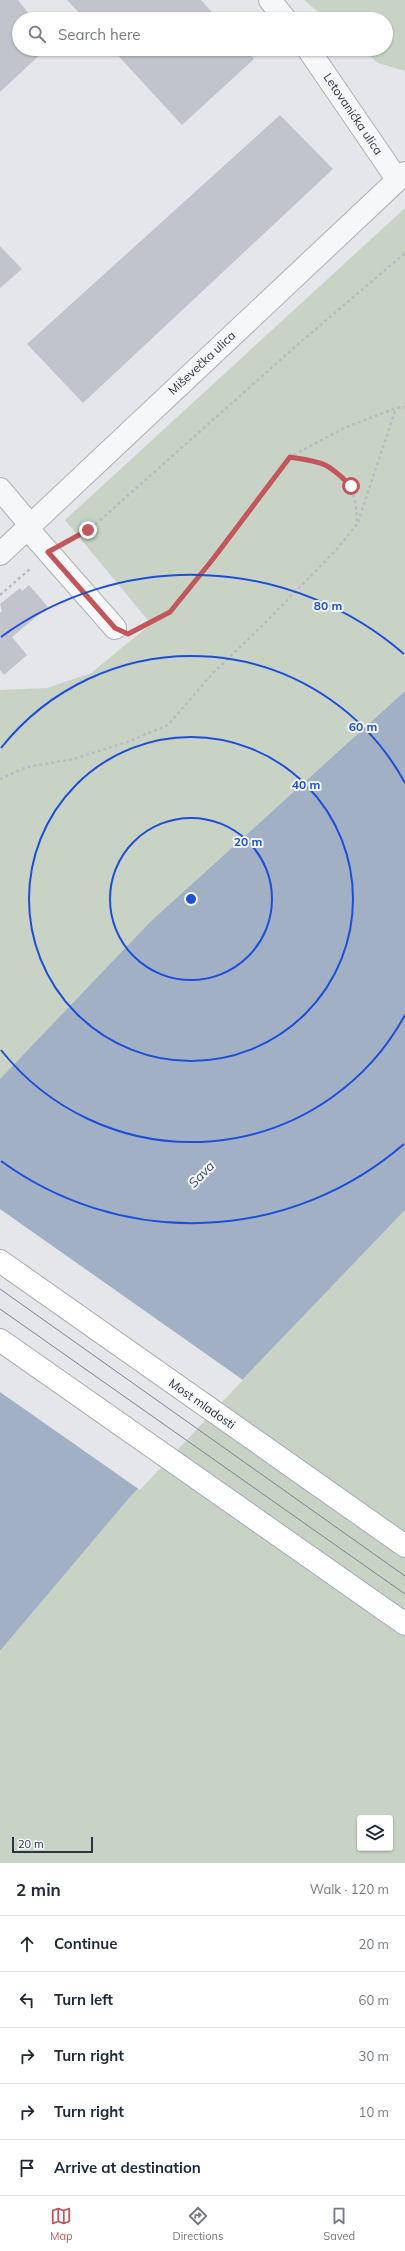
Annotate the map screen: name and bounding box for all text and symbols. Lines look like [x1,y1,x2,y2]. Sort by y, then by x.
search box [12,12,393,56]
icon: search [26,23,48,45]
text: Search here [58,25,140,44]
street label: Letovanićka ulica [321,70,386,157]
street label: Miševečka ulica [165,328,238,398]
route start [342,477,360,495]
route end [79,521,97,539]
text: 80 m [314,598,342,613]
text: 60 m [349,719,377,734]
text: 40 m [292,777,320,792]
text: 20 m [234,834,262,849]
centre of rings [184,892,198,906]
water label: Sava [185,1157,217,1190]
street label: Most mladosti [166,1375,239,1432]
map controls [357,1815,393,1851]
button: layers [357,1815,393,1851]
scale bar [12,1835,93,1854]
text: 20 m [18,1837,44,1851]
text: 2 min [16,1879,61,1900]
text: Walk · 120 m [310,1881,389,1897]
icon: ahead [16,1933,38,1955]
text: Continue [54,1934,117,1953]
text: 20 m [359,1936,389,1952]
icon: left [16,1989,38,2011]
text: Turn left [54,1990,113,2009]
text: 60 m [359,1992,389,2008]
icon: right [16,2045,38,2067]
text: Turn right [54,2046,124,2065]
text: 30 m [359,2048,389,2064]
icon: right [16,2101,38,2123]
text: Turn right [54,2102,124,2121]
text: 10 m [359,2104,389,2120]
icon: arrive [16,2157,38,2179]
text: Arrive at destination [54,2158,201,2177]
tab: Map [50,2205,73,2243]
tab: Directions [173,2205,223,2243]
tab: Saved [323,2205,355,2243]

